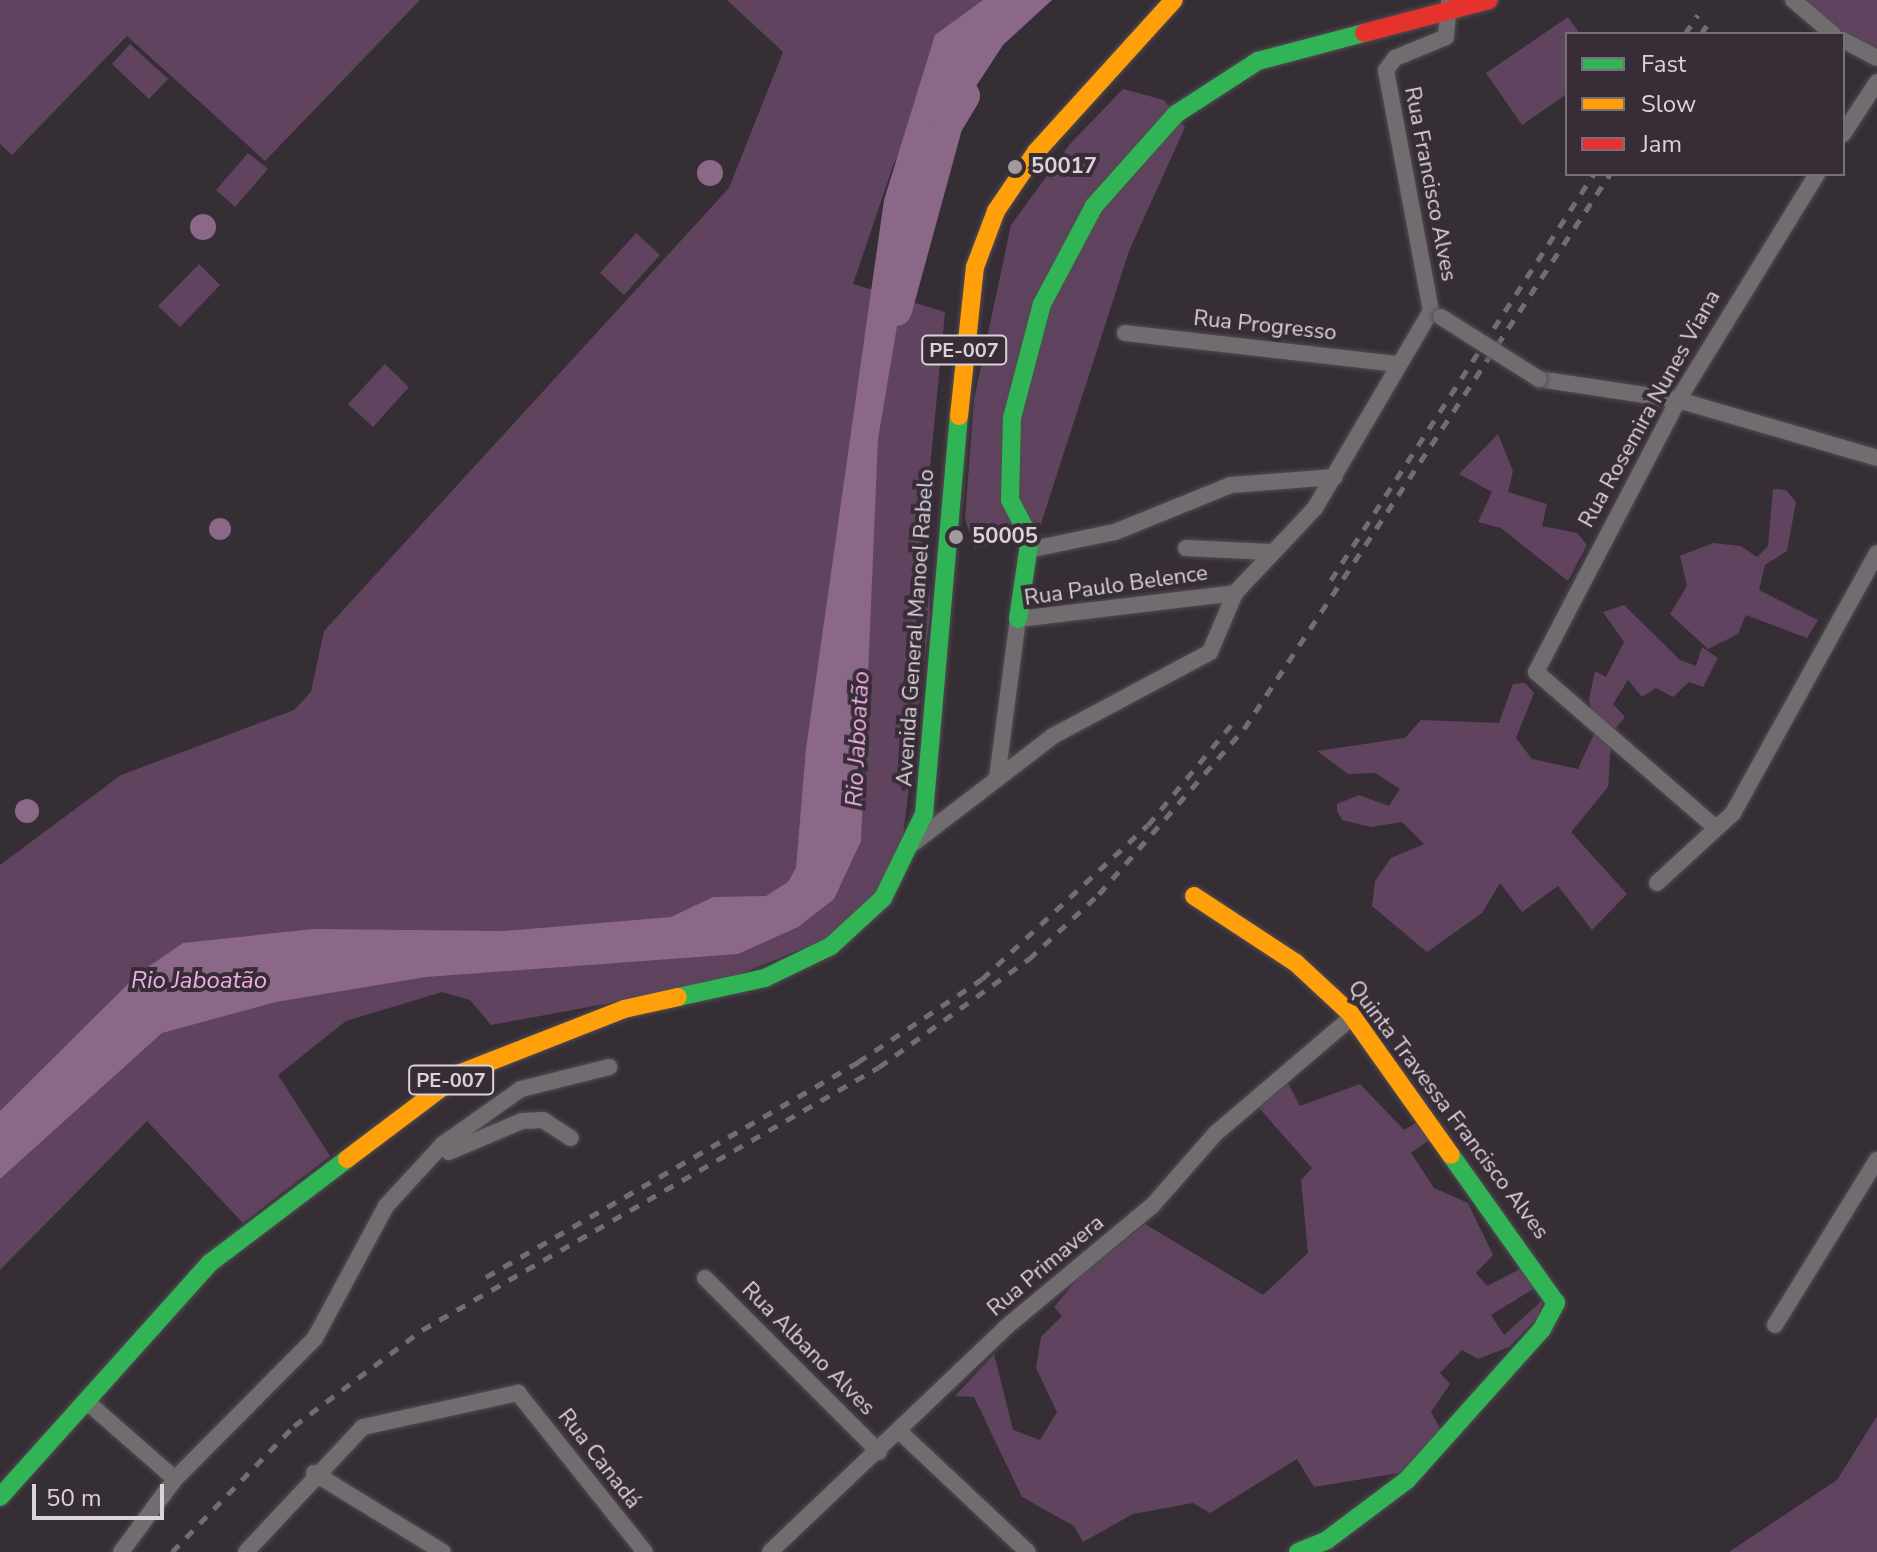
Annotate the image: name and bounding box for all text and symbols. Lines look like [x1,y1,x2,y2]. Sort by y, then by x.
legend [1565,32,1845,176]
text: Fast [1641,48,1686,80]
street label: Rua Francisco Alves [1398,84,1462,284]
text: Slow [1641,88,1696,120]
text: Jam [1641,128,1682,160]
place label: 50017 [1031,154,1097,180]
marker: 50017 [1006,158,1024,176]
street label: Rua Rosemira Nunes Viana [1574,286,1726,532]
street label: Rua Progresso [1192,305,1338,347]
road number: PE-007 [920,334,1008,366]
street label: Avenida General Manoel Rabelo [892,468,940,788]
place label: 50005 [972,524,1038,550]
marker: 50005 [947,528,965,546]
street label: Rua Paulo Belence [1023,560,1209,612]
water label: Rio Jaboatão [840,670,876,808]
water label: Rio Jaboatão [131,967,267,995]
street label: Quinta Travessa Francisco Alves [1342,975,1554,1245]
road number: PE-007 [407,1064,495,1096]
street label: Rua Primavera [982,1210,1110,1322]
street label: Rua Albano Alves [736,1277,880,1421]
street label: Rua Canadá [552,1404,646,1514]
scale bar [36,1468,168,1518]
text: 50 m [46,1482,102,1514]

